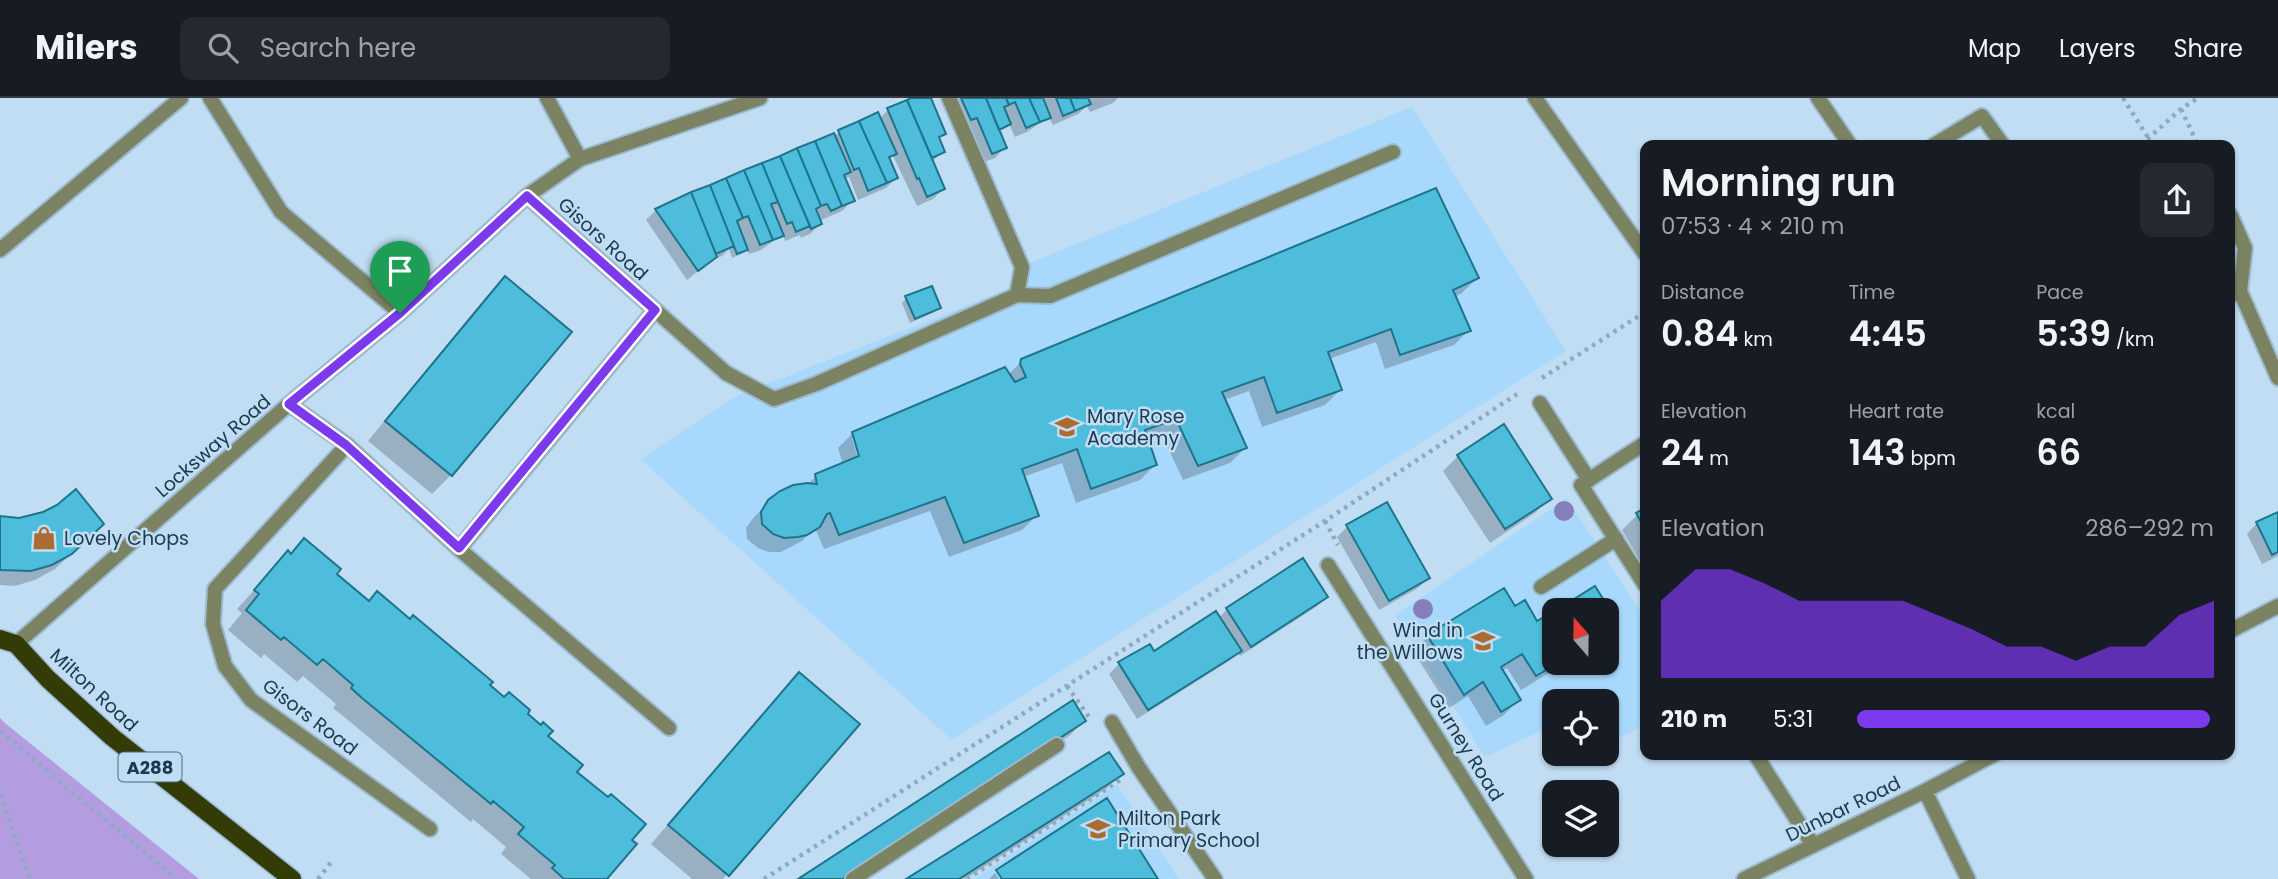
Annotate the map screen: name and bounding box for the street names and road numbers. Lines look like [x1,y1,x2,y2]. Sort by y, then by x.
street label: Gisors Road [552,191,654,287]
street label: Locksway Road [149,388,277,504]
street label: Milton Road [44,642,144,738]
street label: Gisors Road [257,672,363,762]
street label: Gurney Road [1422,688,1510,806]
road number: A288 [118,752,182,782]
street label: Dunbar Road [1781,769,1905,849]

